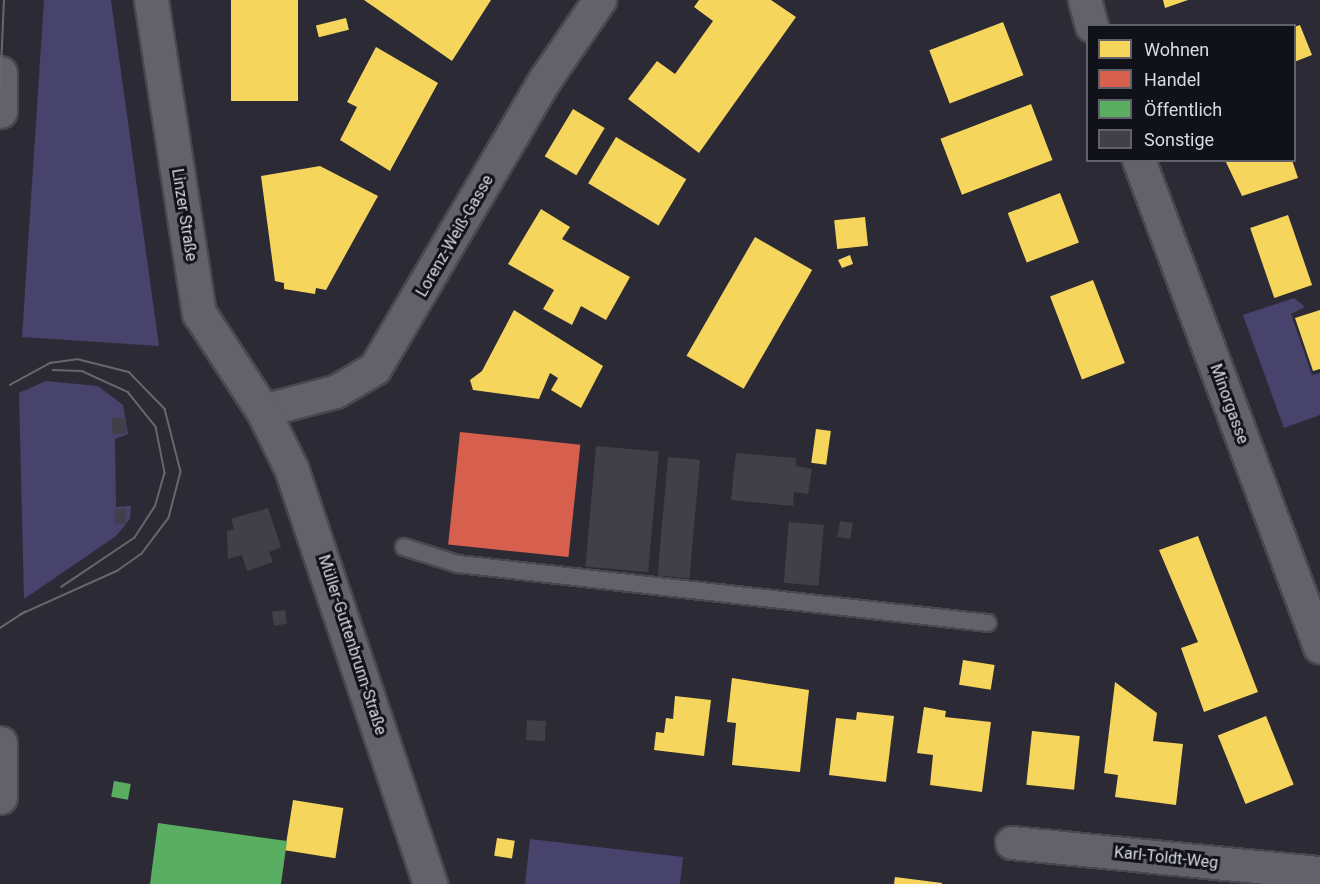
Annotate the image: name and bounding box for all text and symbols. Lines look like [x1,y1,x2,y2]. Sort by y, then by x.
legend [1086,24,1296,162]
text: Wohnen [1144,39,1209,60]
text: Handel [1144,69,1201,90]
text: Öffentlich [1144,99,1222,120]
text: Sonstige [1144,129,1214,150]
street label: Linzer Straße [167,167,201,263]
street label: Lorenz-Weiß-Gasse [412,172,498,300]
street label: Minorgasse [1206,361,1252,447]
street label: Müller-Guttenbrunn-Straße [314,553,390,737]
street label: Karl-Toldt-Weg [1113,843,1219,873]

